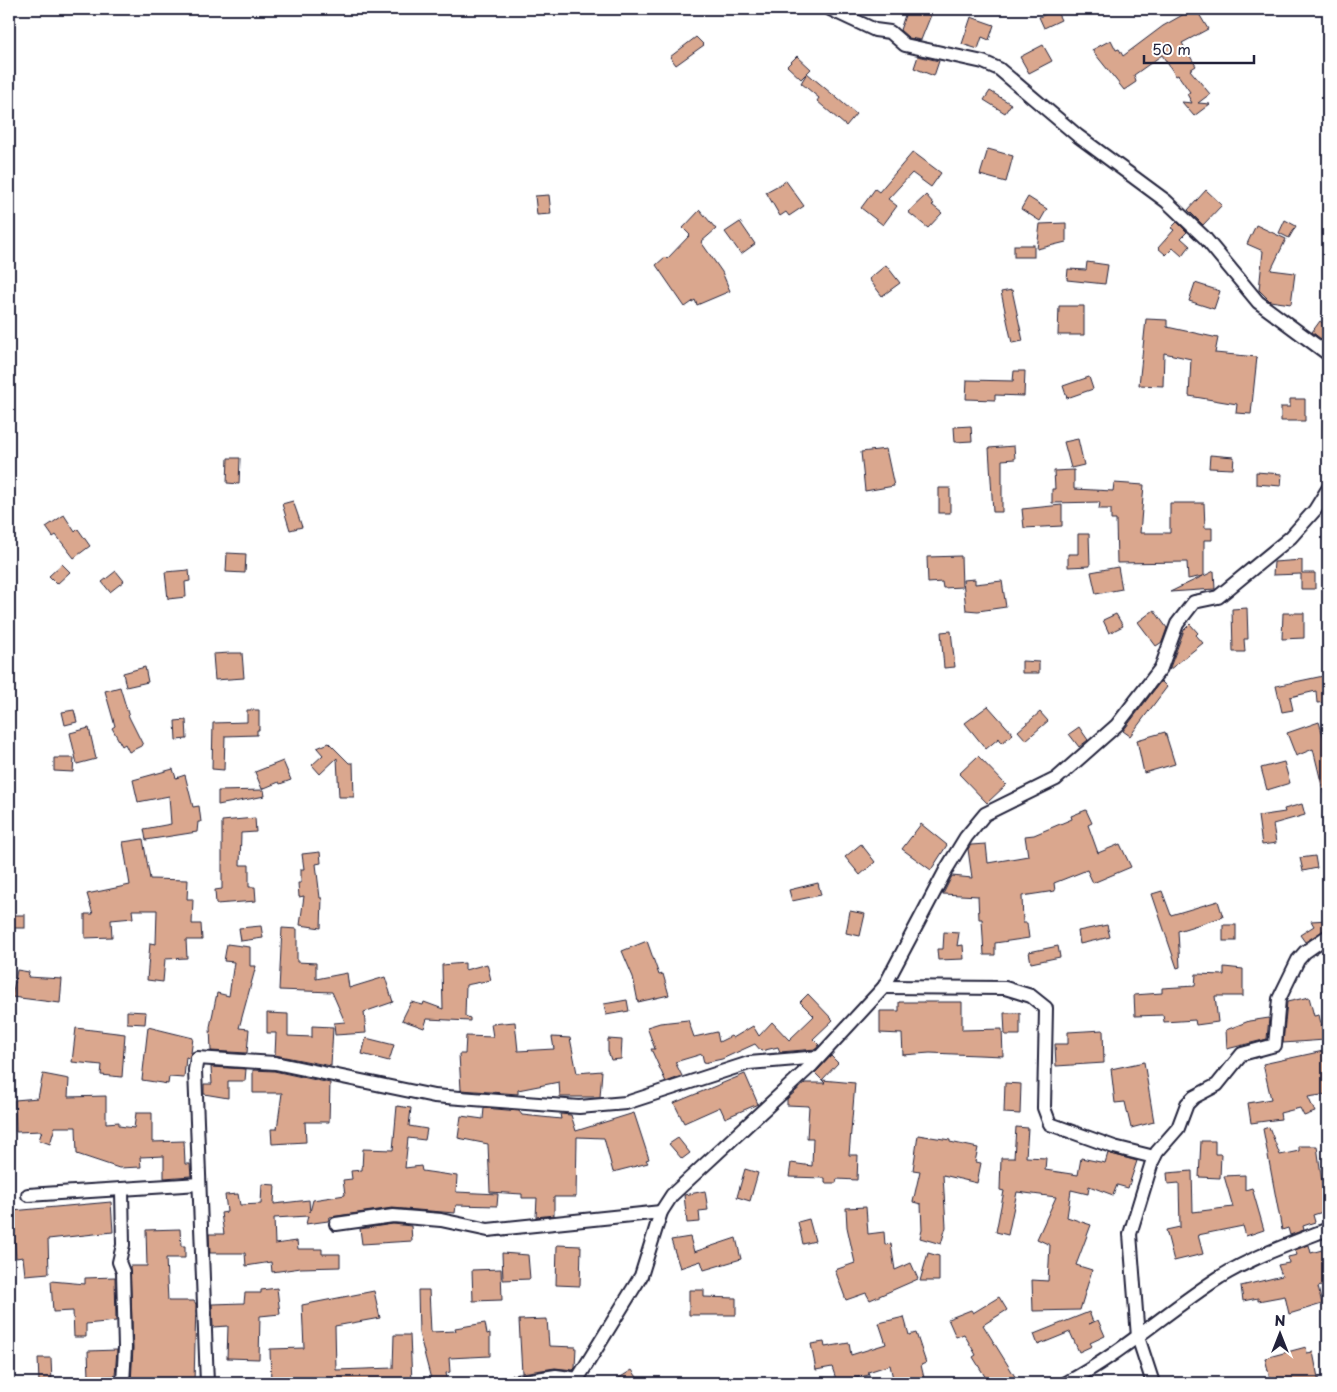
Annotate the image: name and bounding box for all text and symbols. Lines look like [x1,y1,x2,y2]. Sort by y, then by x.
scale bar [1144,32,1254,64]
text: 50 m [1152,37,1191,60]
north arrow [1254,1310,1304,1360]
text: N [1274,1310,1286,1331]

